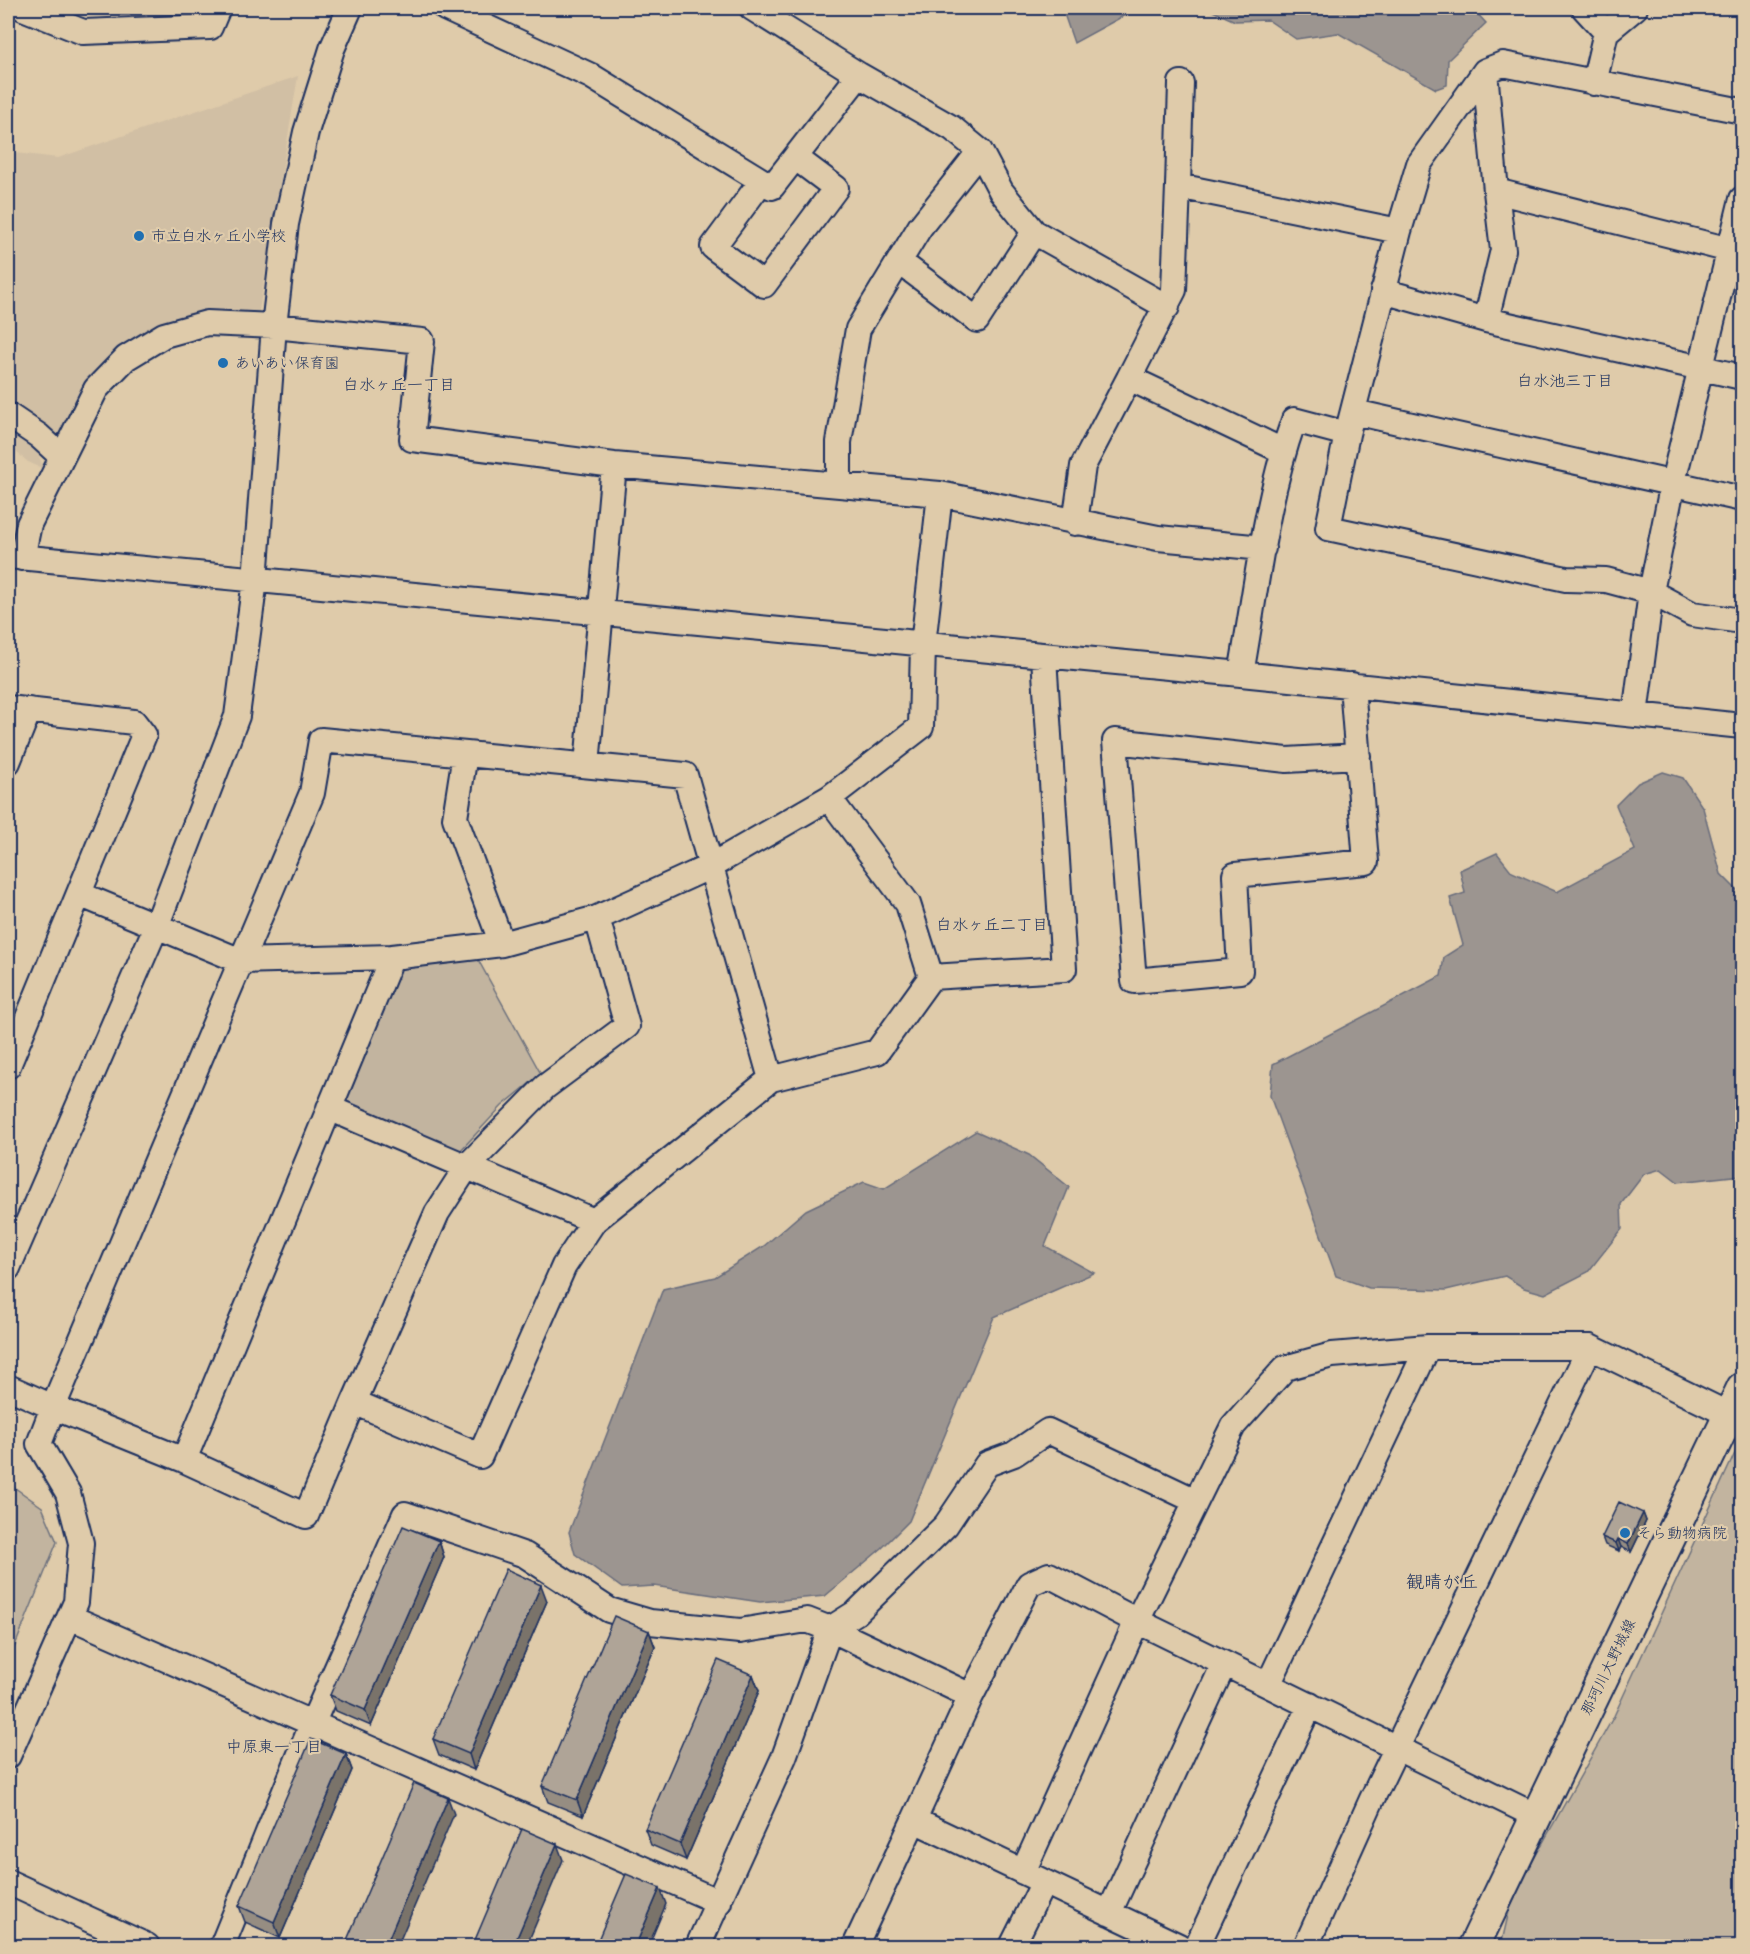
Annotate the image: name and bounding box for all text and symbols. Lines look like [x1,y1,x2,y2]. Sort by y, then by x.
place label: 市立白水ヶ丘小学校 [151,226,286,245]
marker: 市立白水ヶ丘小学校 [132,229,146,243]
place label: あいあい保育園 [235,353,339,372]
marker: あいあい保育園 [216,356,230,370]
district label: 白水池三丁目 [1517,370,1613,390]
district label: 白水ヶ丘一丁目 [343,374,455,394]
district label: 白水ヶ丘二丁目 [936,914,1048,934]
place label: そら動物病院 [1637,1523,1727,1542]
marker: そら動物病院 [1618,1526,1632,1540]
district label: 観晴が丘 [1406,1570,1478,1593]
street label: 那珂川大野城線 [1576,1615,1639,1718]
district label: 中原東一丁目 [226,1736,322,1756]

